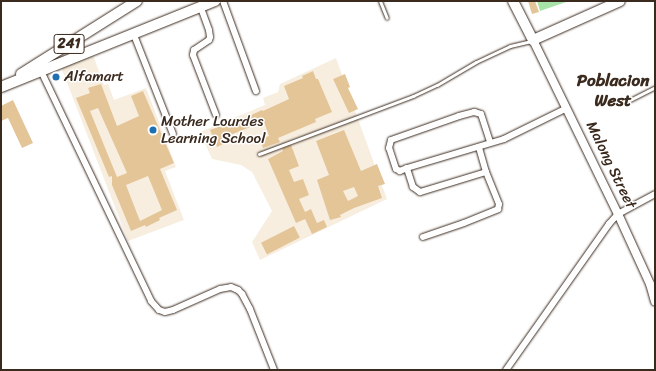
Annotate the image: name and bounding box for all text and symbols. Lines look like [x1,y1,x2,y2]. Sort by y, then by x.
road number: 241 [53,32,85,56]
place label: Alfamart [64,68,124,86]
district label: Poblacion West [577,71,649,111]
marker: Alfamart [51,72,61,82]
place label: Mother Lourdes Learning School [161,112,265,147]
street label: Malong Street [582,118,640,212]
marker: Mother Lourdes Learning School [148,125,158,135]

